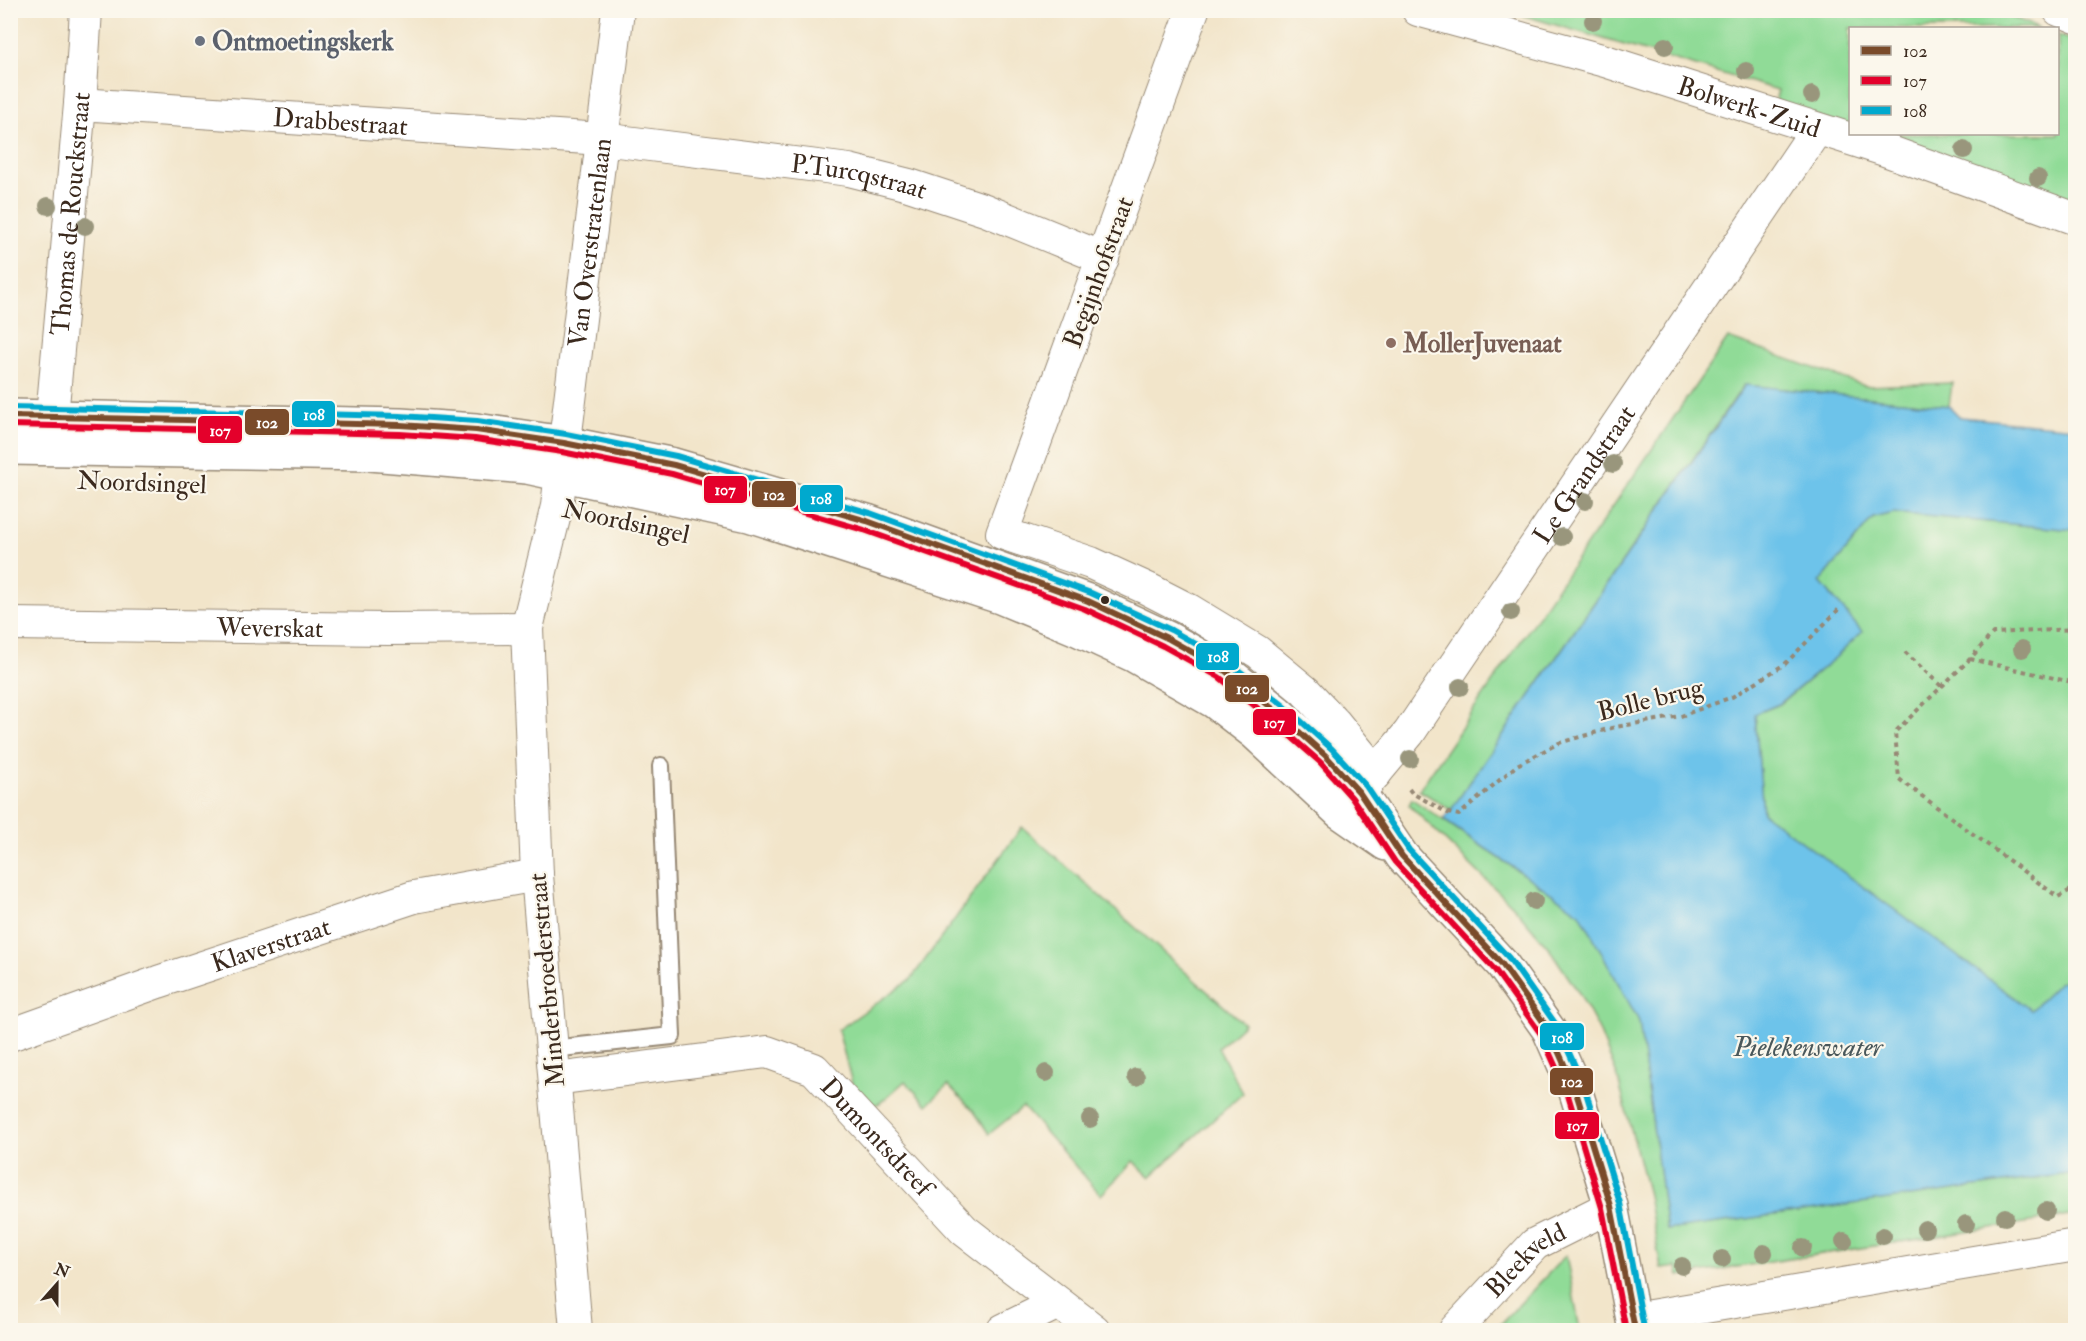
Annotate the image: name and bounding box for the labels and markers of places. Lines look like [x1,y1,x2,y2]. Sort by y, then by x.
place label: Ontmoetingskerk [212,26,394,59]
marker: Ontmoetingskerk [193,34,207,48]
place label: MollerJuvenaat [1402,328,1562,360]
marker: MollerJuvenaat [1384,336,1398,350]
unlabelled marker [1099,594,1111,606]

